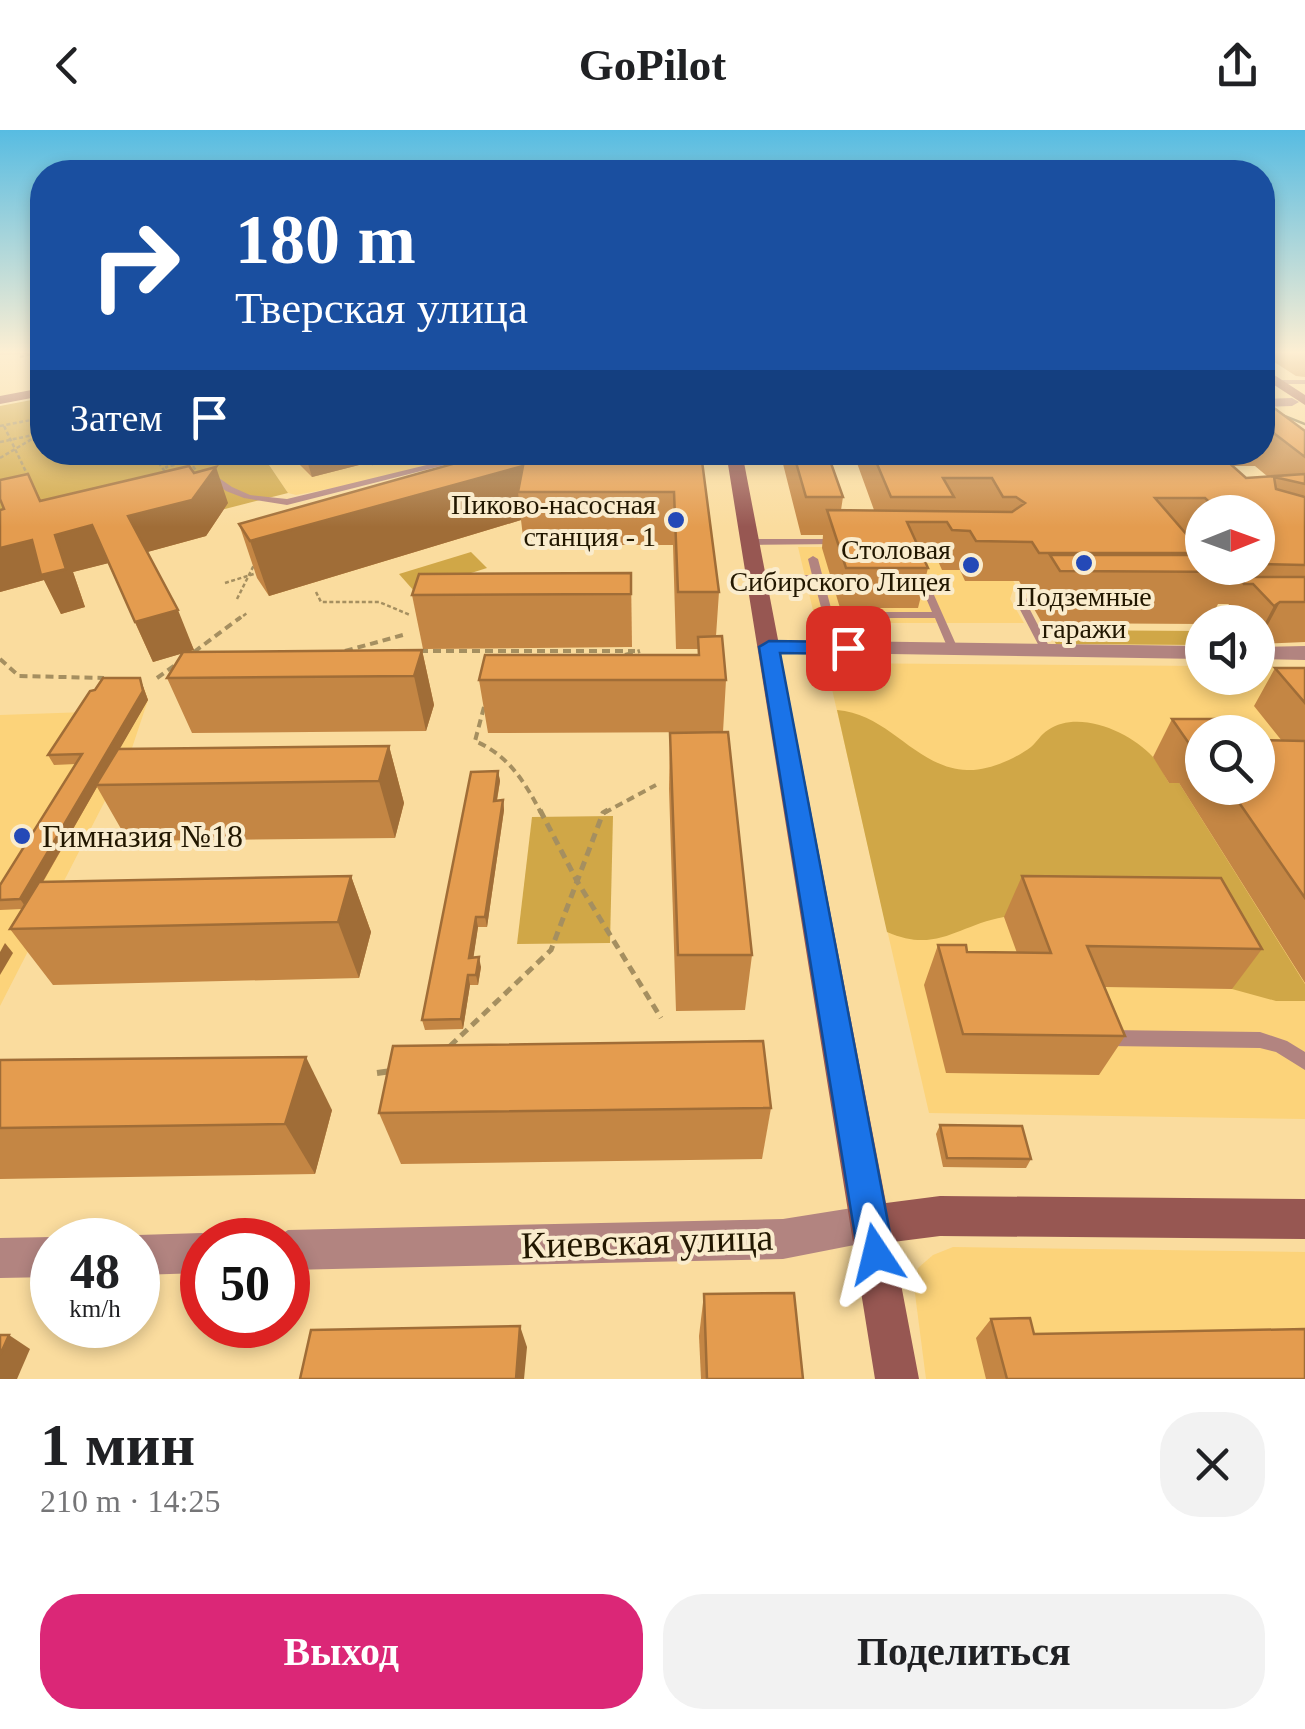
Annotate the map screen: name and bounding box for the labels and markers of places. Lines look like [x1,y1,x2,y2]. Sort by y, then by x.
place label: Пиково-насосная станция - 1 [451,489,656,552]
marker: Пиково-насосная станция - 1 [665,509,687,531]
place label: Столовая Сибирского Лицея [729,534,951,597]
marker: Подземные гаражи [1073,552,1095,574]
marker: Столовая Сибирского Лицея [960,554,982,576]
place label: Подземные гаражи [1016,581,1152,644]
pin [806,606,891,691]
place label: Гимназия №18 [42,818,243,854]
marker: Гимназия №18 [11,825,33,847]

